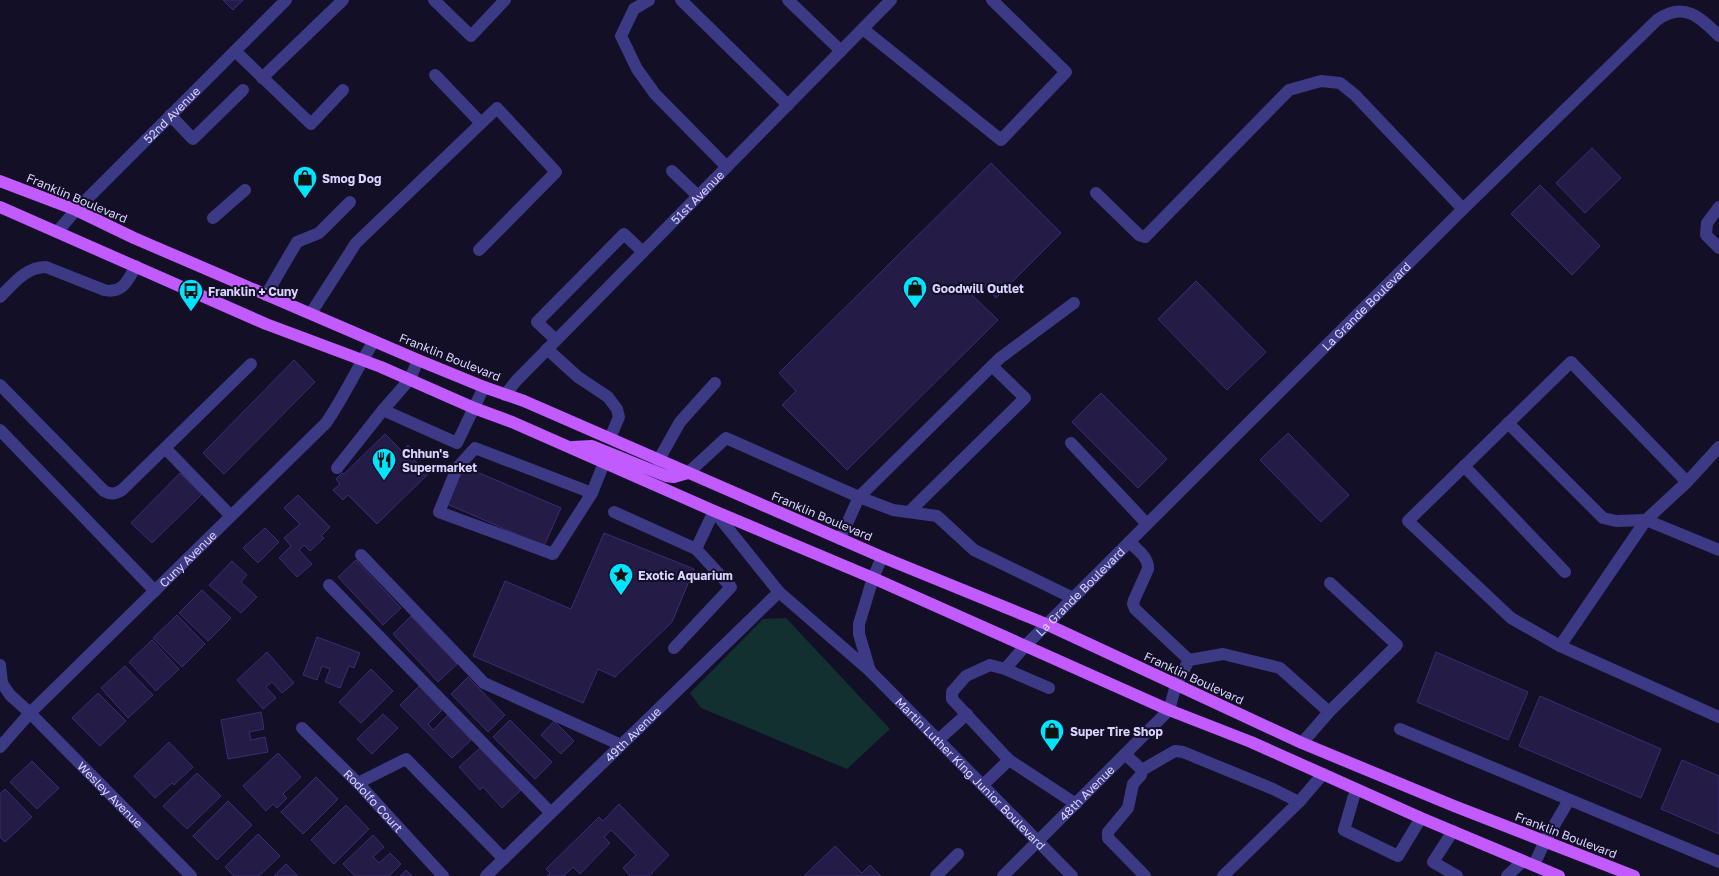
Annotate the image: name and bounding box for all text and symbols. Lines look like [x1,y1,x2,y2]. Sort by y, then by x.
street label: 52nd Avenue [140,83,203,146]
shop icon: Smog Dog [292,165,318,199]
street label: 51st Avenue [667,167,727,227]
street label: Franklin Boulevard [24,170,130,226]
place label: Smog Dog [322,171,381,186]
street label: La Grande Boulevard [1318,258,1413,353]
shop icon: Goodwill Outlet [902,275,928,309]
bus stop icon: Franklin + Cuny [178,278,204,312]
place label: Goodwill Outlet [932,281,1024,296]
place label: Franklin + Cuny [208,284,299,299]
street label: Franklin Boulevard [397,330,503,384]
place label: Chhun's Supermarket [402,446,477,475]
restaurant icon: Chhun's Supermarket [371,447,397,481]
street label: Franklin Boulevard [769,488,875,544]
street label: Cuny Avenue [156,527,220,590]
street label: La Grande Boulevard [1032,544,1127,639]
place icon: Exotic Aquarium [608,562,634,596]
place label: Exotic Aquarium [638,568,733,583]
street label: Franklin Boulevard [1142,648,1246,708]
street label: Martin Luther King Junior Boulevard [892,694,1049,853]
street label: 49th Avenue [601,703,664,765]
shop icon: Super Tire Shop [1039,718,1065,752]
place label: Super Tire Shop [1070,724,1163,739]
street label: Wesley Avenue [75,758,146,831]
street label: 48th Avenue [1056,762,1117,823]
street label: Rodolfo Court [341,766,407,835]
street label: Franklin Boulevard [1513,809,1619,861]

